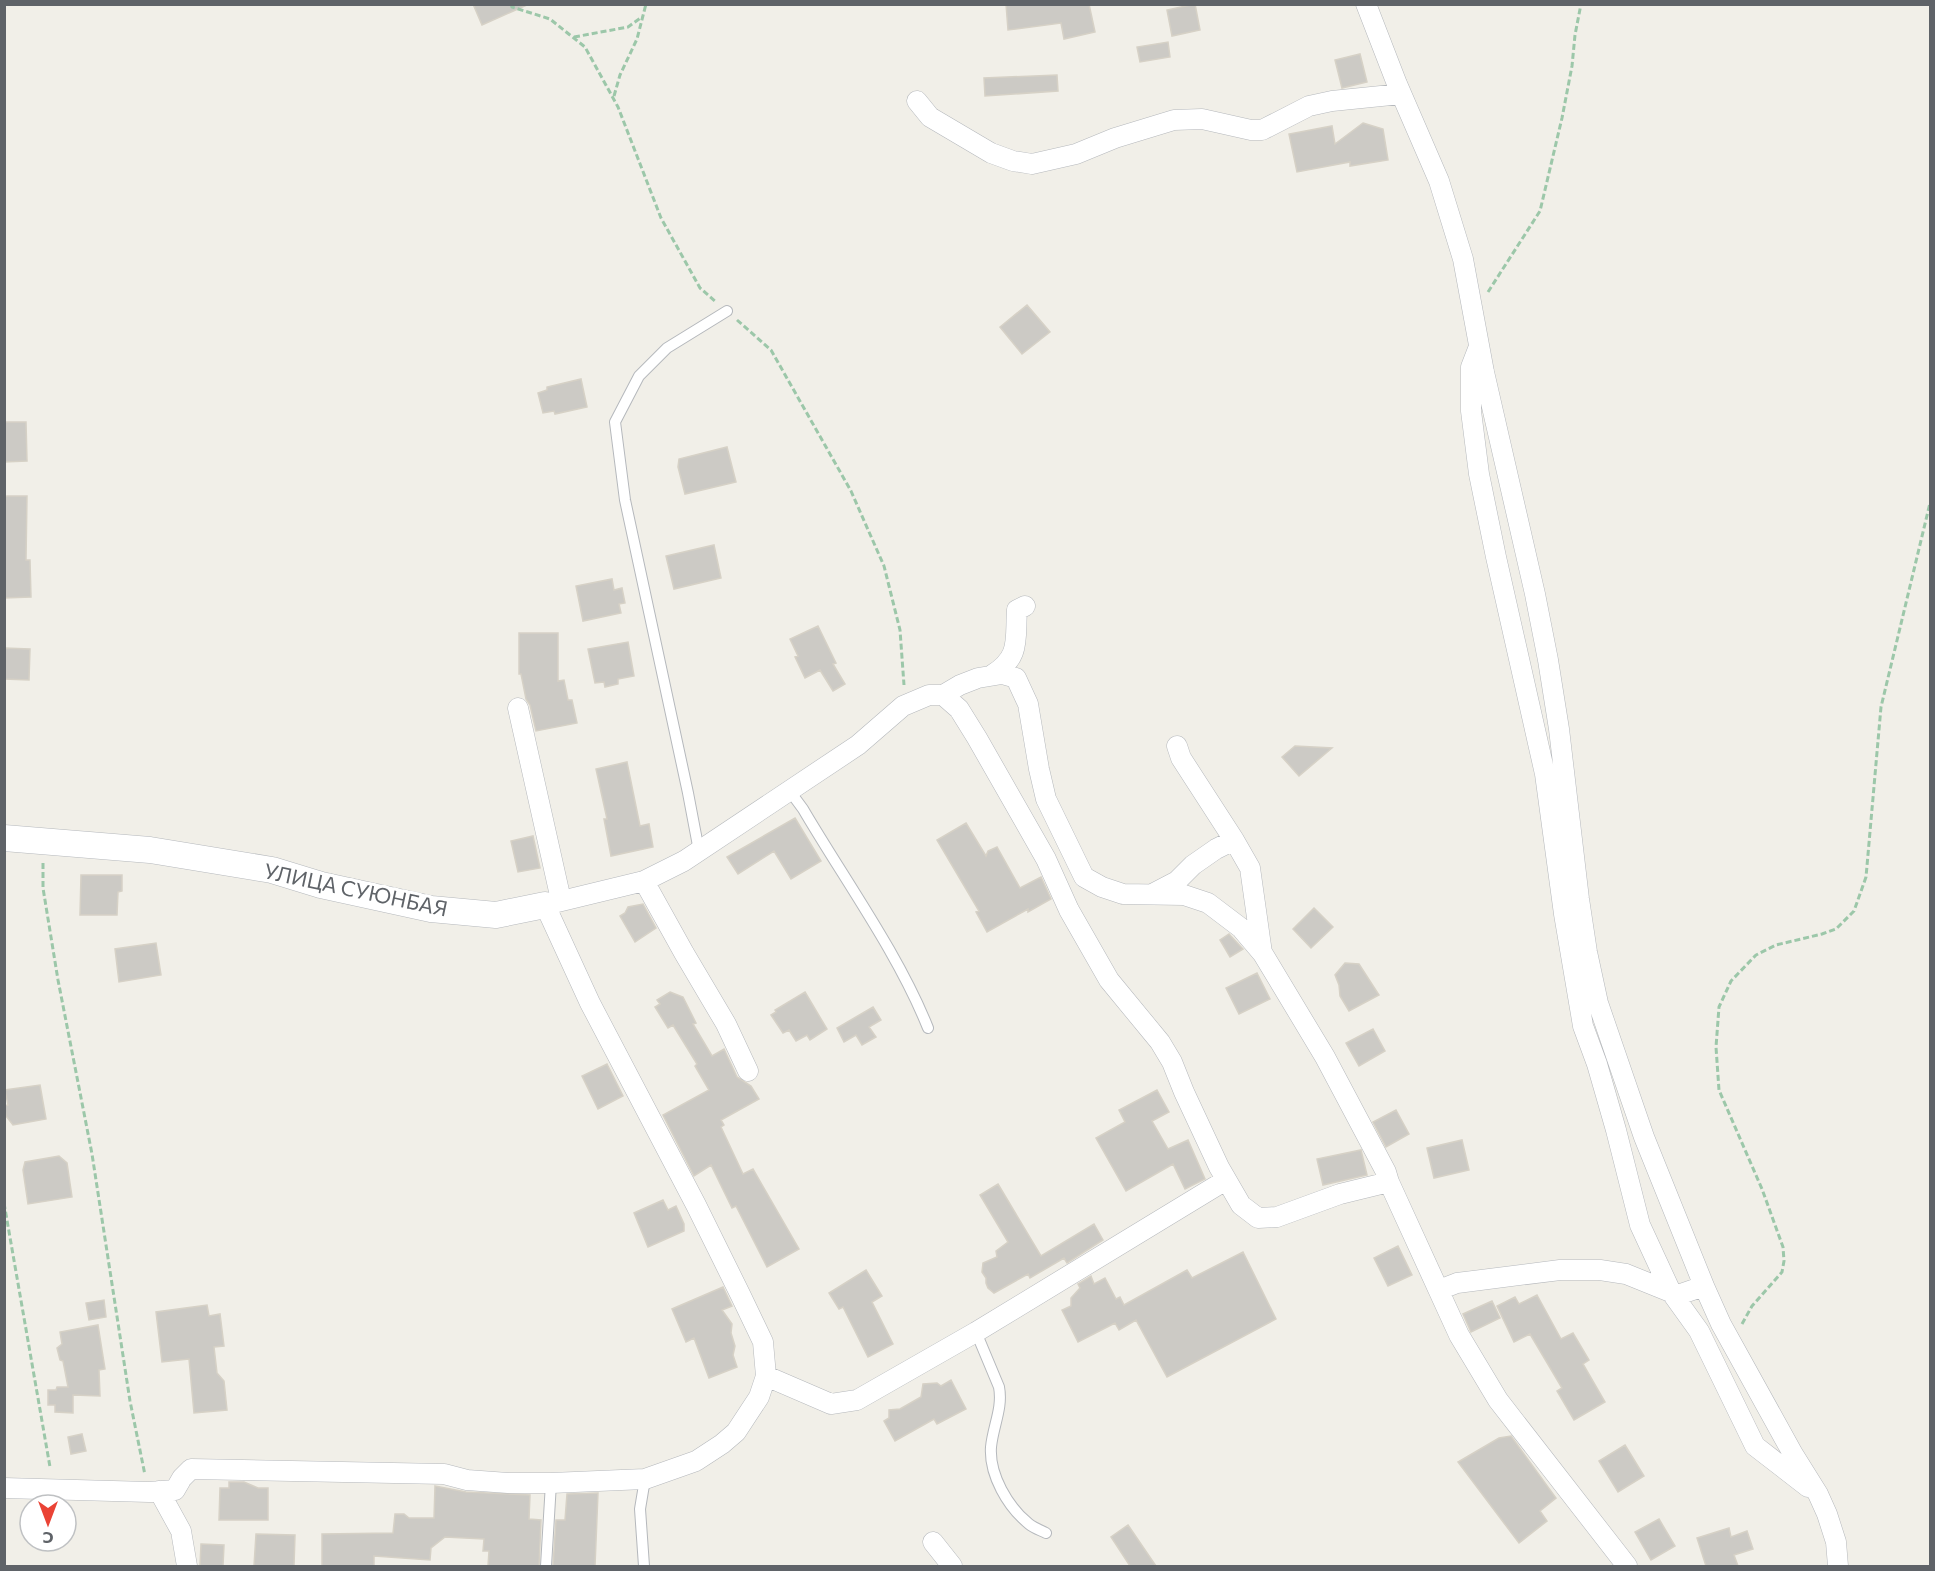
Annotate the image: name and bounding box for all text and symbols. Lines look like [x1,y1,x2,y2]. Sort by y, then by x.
street label: УЛИЦА СУЮНБАЯ [262,857,450,921]
north arrow [18,1493,78,1553]
text: С [42,1529,53,1548]

